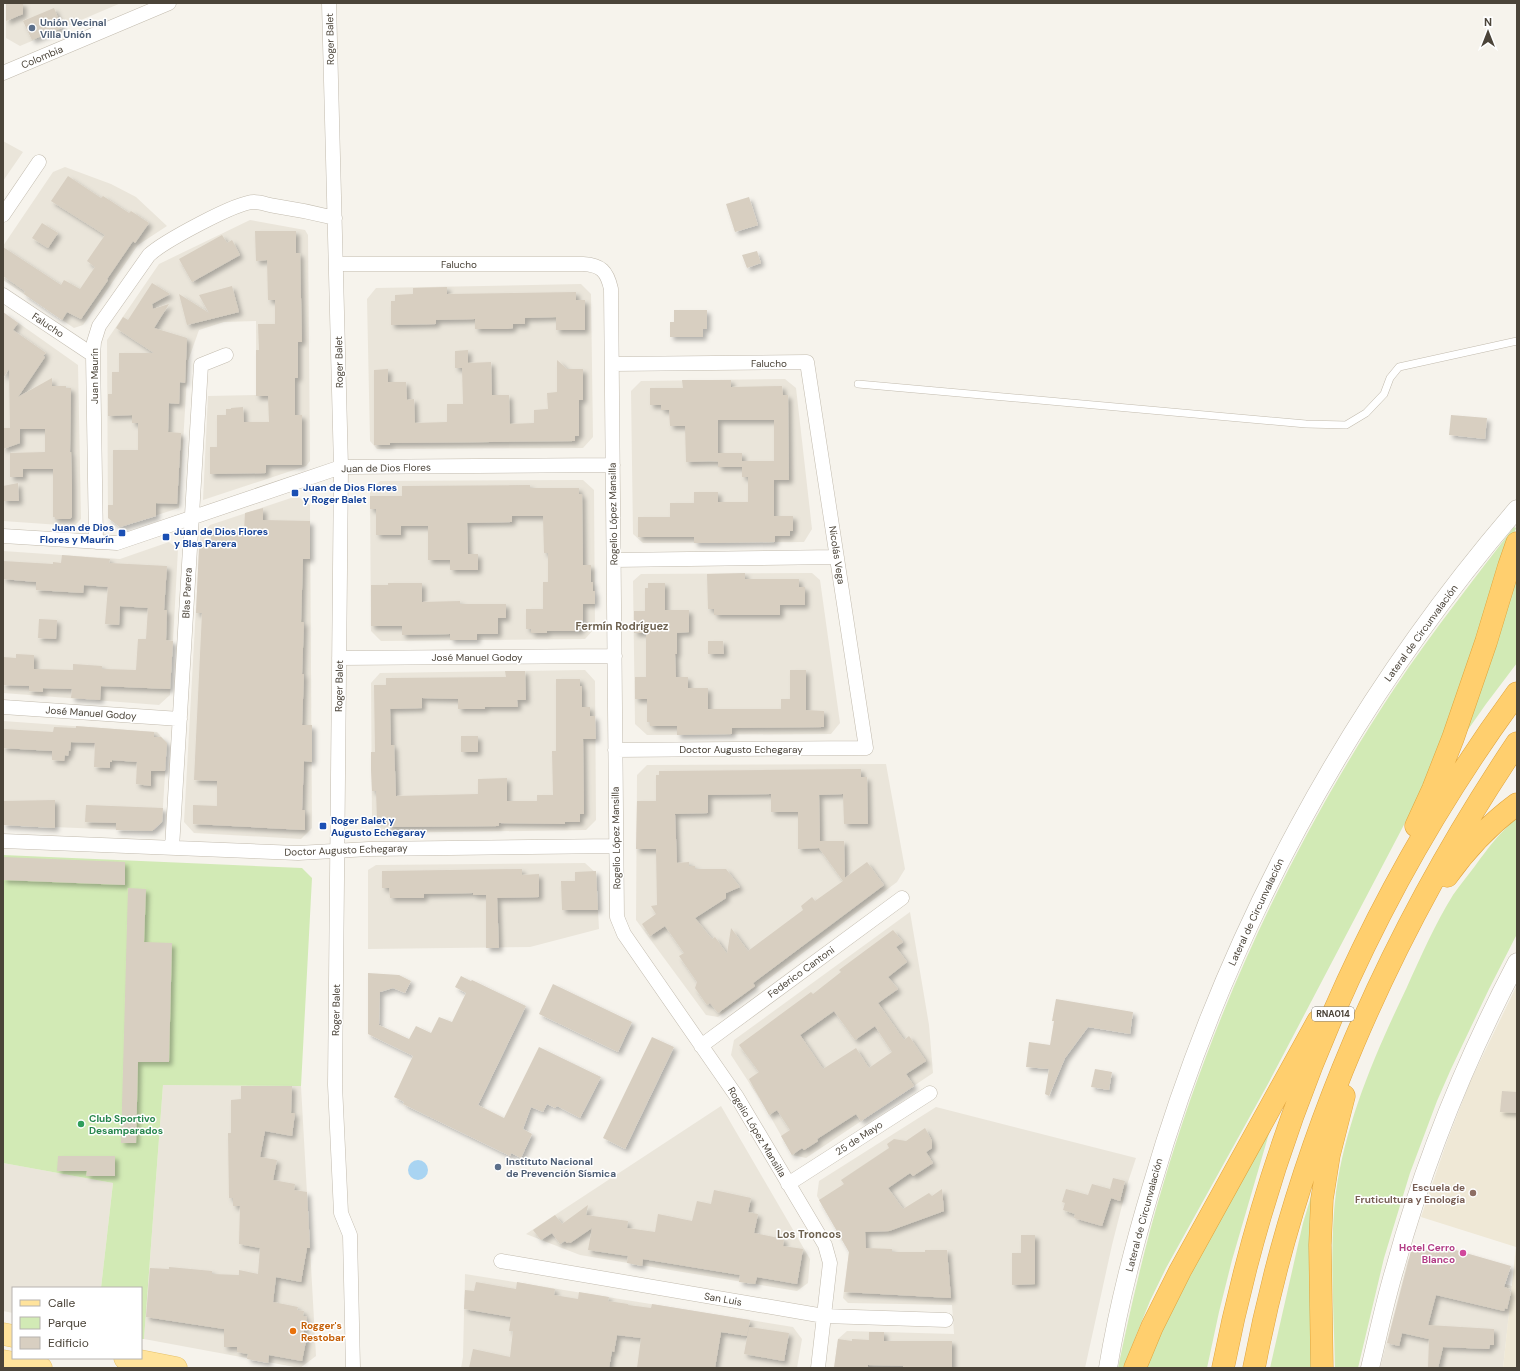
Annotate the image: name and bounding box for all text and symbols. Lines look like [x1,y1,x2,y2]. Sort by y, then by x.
north arrow [1468,12,1508,52]
street label: Roger Balet [323,13,337,65]
text: N [1484,15,1492,29]
place label: Unión Vecinal Villa Unión [40,16,107,41]
marker: Unión Vecinal Villa Unión [27,23,37,33]
street label: Colombia [19,42,65,72]
street label: Falucho [441,258,477,271]
street label: Falucho [30,310,67,340]
street label: Roger Balet [332,336,346,388]
street label: Juan Maurín [88,348,101,404]
street label: Falucho [751,357,787,370]
street label: Juan de Dios Flores [341,461,431,475]
street label: Rogelio López Mansilla [606,463,620,565]
place label: Juan de Dios Flores y Roger Balet [303,481,397,506]
marker: Juan de Dios Flores y Roger Balet [290,488,300,498]
place label: Juan de Dios Flores y Maurín [40,521,114,546]
place label: Juan de Dios Flores y Blas Parera [174,525,268,550]
street label: Nicolás Vega [826,525,848,585]
marker: Juan de Dios Flores y Maurín [117,528,127,538]
marker: Juan de Dios Flores y Blas Parera [161,532,171,542]
street label: Blas Parera [179,567,195,619]
street label: Lateral de Circunvalación [1381,582,1461,684]
district label: Fermín Rodríguez [576,619,668,633]
street label: José Manuel Godoy [431,651,523,664]
street label: Roger Balet [332,660,346,712]
street label: José Manuel Godoy [45,703,137,723]
street label: Doctor Augusto Echegaray [679,743,803,756]
street label: Rogelio López Mansilla [609,787,623,889]
place label: Roger Balet y Augusto Echegaray [331,814,426,839]
marker: Roger Balet y Augusto Echegaray [318,821,328,831]
street label: Doctor Augusto Echegaray [284,841,408,859]
street label: Lateral de Circunvalación [1225,856,1287,968]
street label: Federico Cantoni [765,943,837,1001]
street label: Roger Balet [329,984,343,1036]
road number: RNA014 [1312,1007,1354,1021]
street label: Rogelio López Mansilla [725,1085,789,1179]
place label: Club Sportivo Desamparados [89,1112,163,1137]
street label: 25 de Mayo [833,1118,885,1158]
marker: Club Sportivo Desamparados [76,1119,86,1129]
place label: Instituto Nacional de Prevención Sísmica [506,1155,616,1180]
street label: Lateral de Circunvalación [1123,1157,1165,1273]
marker: Instituto Nacional de Prevención Sísmica [493,1162,503,1172]
place label: Escuela de Fruticultura y Enología [1355,1181,1465,1206]
marker: Escuela de Fruticultura y Enología [1468,1188,1478,1198]
district label: Los Troncos [777,1227,841,1241]
place label: Hotel Cerro Blanco [1399,1241,1455,1266]
marker: Hotel Cerro Blanco [1458,1248,1468,1258]
legend [12,1287,142,1359]
street label: San Luis [703,1289,743,1309]
text: Calle [48,1295,75,1311]
text: Parque [48,1315,87,1331]
place label: Rogger's Restobar [301,1319,345,1344]
marker: Rogger's Restobar [288,1326,298,1336]
text: Edificio [48,1335,89,1351]

